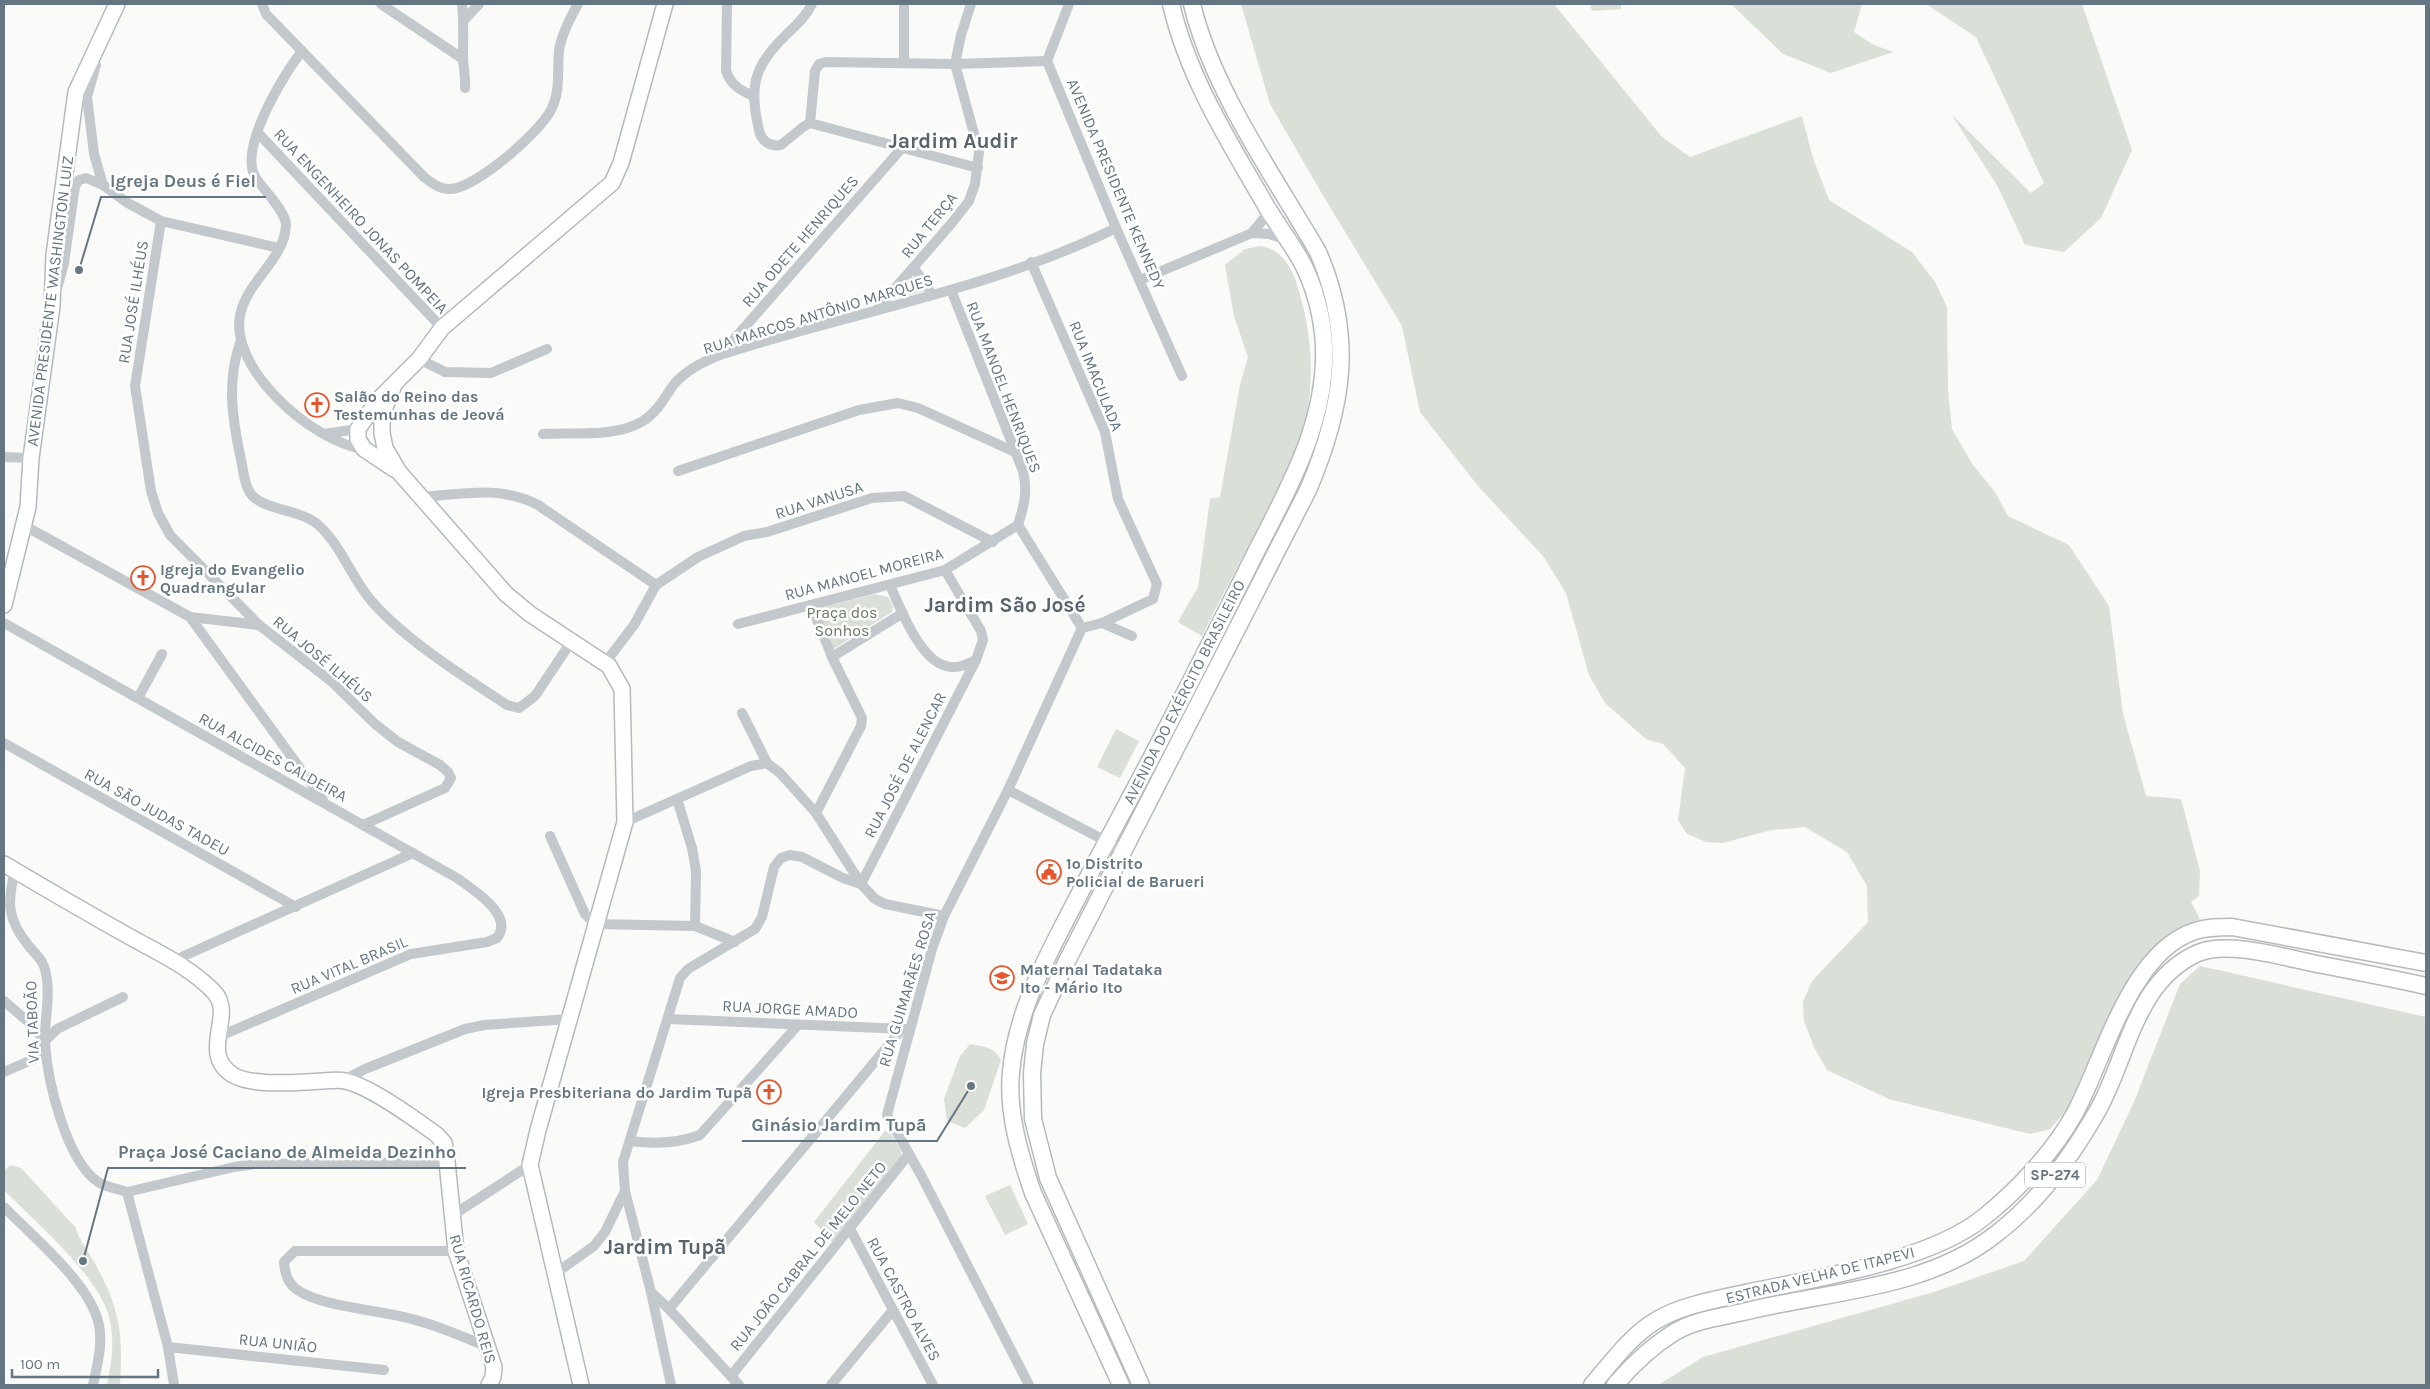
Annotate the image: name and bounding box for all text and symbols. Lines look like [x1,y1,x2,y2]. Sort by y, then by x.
street label: AVENIDA PRESIDENTE KENNEDY [1063,76,1169,293]
street label: RUA ENGENHEIRO JONAS POMPEIA [270,125,452,317]
district label: Jardim Audir [888,129,1018,153]
street label: AVENIDA PRESIDENTE WASHINGTON LUIZ [23,155,77,447]
callout: Igreja Deus é Fiel [101,164,266,197]
text: Igreja Deus é Fiel [110,170,256,192]
street label: RUA ODETE HENRIQUES [738,171,862,311]
street label: RUA TERÇA [897,188,961,262]
street label: RUA JOSÉ ILHÉUS [114,239,152,365]
street label: RUA MARCOS ANTÔNIO MARQUES [701,270,935,358]
street label: RUA MANOEL HENRIQUES [963,299,1045,475]
street label: RUA IMACULADA [1065,318,1127,434]
place label: Salão do Reino das Testemunhas de Jeová [334,387,505,424]
church icon: Salão do Reino das Testemunhas de Jeová [304,392,330,418]
street label: RUA VANUSA [773,477,865,523]
street label: RUA MANOEL MOREIRA [782,544,946,604]
place label: Igreja do Evangelio Quadrangular [160,560,305,597]
church icon: Igreja do Evangelio Quadrangular [130,565,156,591]
street label: AVENIDA DO EXÉRCITO BRASILEIRO [1119,577,1249,807]
district label: Jardim São José [924,593,1086,617]
park label: Praça dos Sonhos [807,603,877,640]
street label: RUA JOSÉ ILHÉUS [269,612,377,706]
street label: RUA JOSÉ DE ALENCAR [860,689,950,841]
street label: RUA ALCIDES CALDEIRA [195,708,351,806]
street label: RUA SÃO JUDAS TADEU [81,764,233,860]
place label: 1º Distrito Policial de Barueri [1066,854,1205,891]
public building icon: 1º Distrito Policial de Barueri [1036,859,1062,885]
street label: RUA GUIMARÃES ROSA [874,909,940,1069]
street label: RUA VITAL BRASIL [288,932,411,998]
place label: Maternal Tadataka Ito - Mário Ito [1020,960,1163,997]
school or university icon: Maternal Tadataka Ito - Mário Ito [989,965,1015,991]
street label: VIA TABOÃO [21,980,43,1064]
street label: RUA JORGE AMADO [722,996,858,1022]
church icon: Igreja Presbiteriana do Jardim Tupã [756,1079,782,1105]
place label: Igreja Presbiteriana do Jardim Tupã [481,1083,752,1102]
callout: Ginásio Jardim Tupã [742,1108,937,1141]
text: Ginásio Jardim Tupã [751,1114,927,1136]
callout: Praça José Caciano de Almeida Dezinho [108,1135,466,1168]
text: Praça José Caciano de Almeida Dezinho [118,1141,456,1163]
street label: RUA JOÃO CABRAL DE MELO NETO [726,1157,890,1355]
road number: SP-274 [2025,1162,2085,1188]
street label: RUA RICARDO REIS [445,1232,501,1366]
street label: RUA CASTRO ALVES [863,1234,945,1364]
district label: Jardim Tupã [604,1235,726,1259]
street label: ESTRADA VELHA DE ITAPEVI [1724,1242,1916,1308]
street label: RUA UNIÃO [238,1329,318,1357]
scale bar [12,1346,159,1378]
text: 100 m [20,1355,60,1373]

